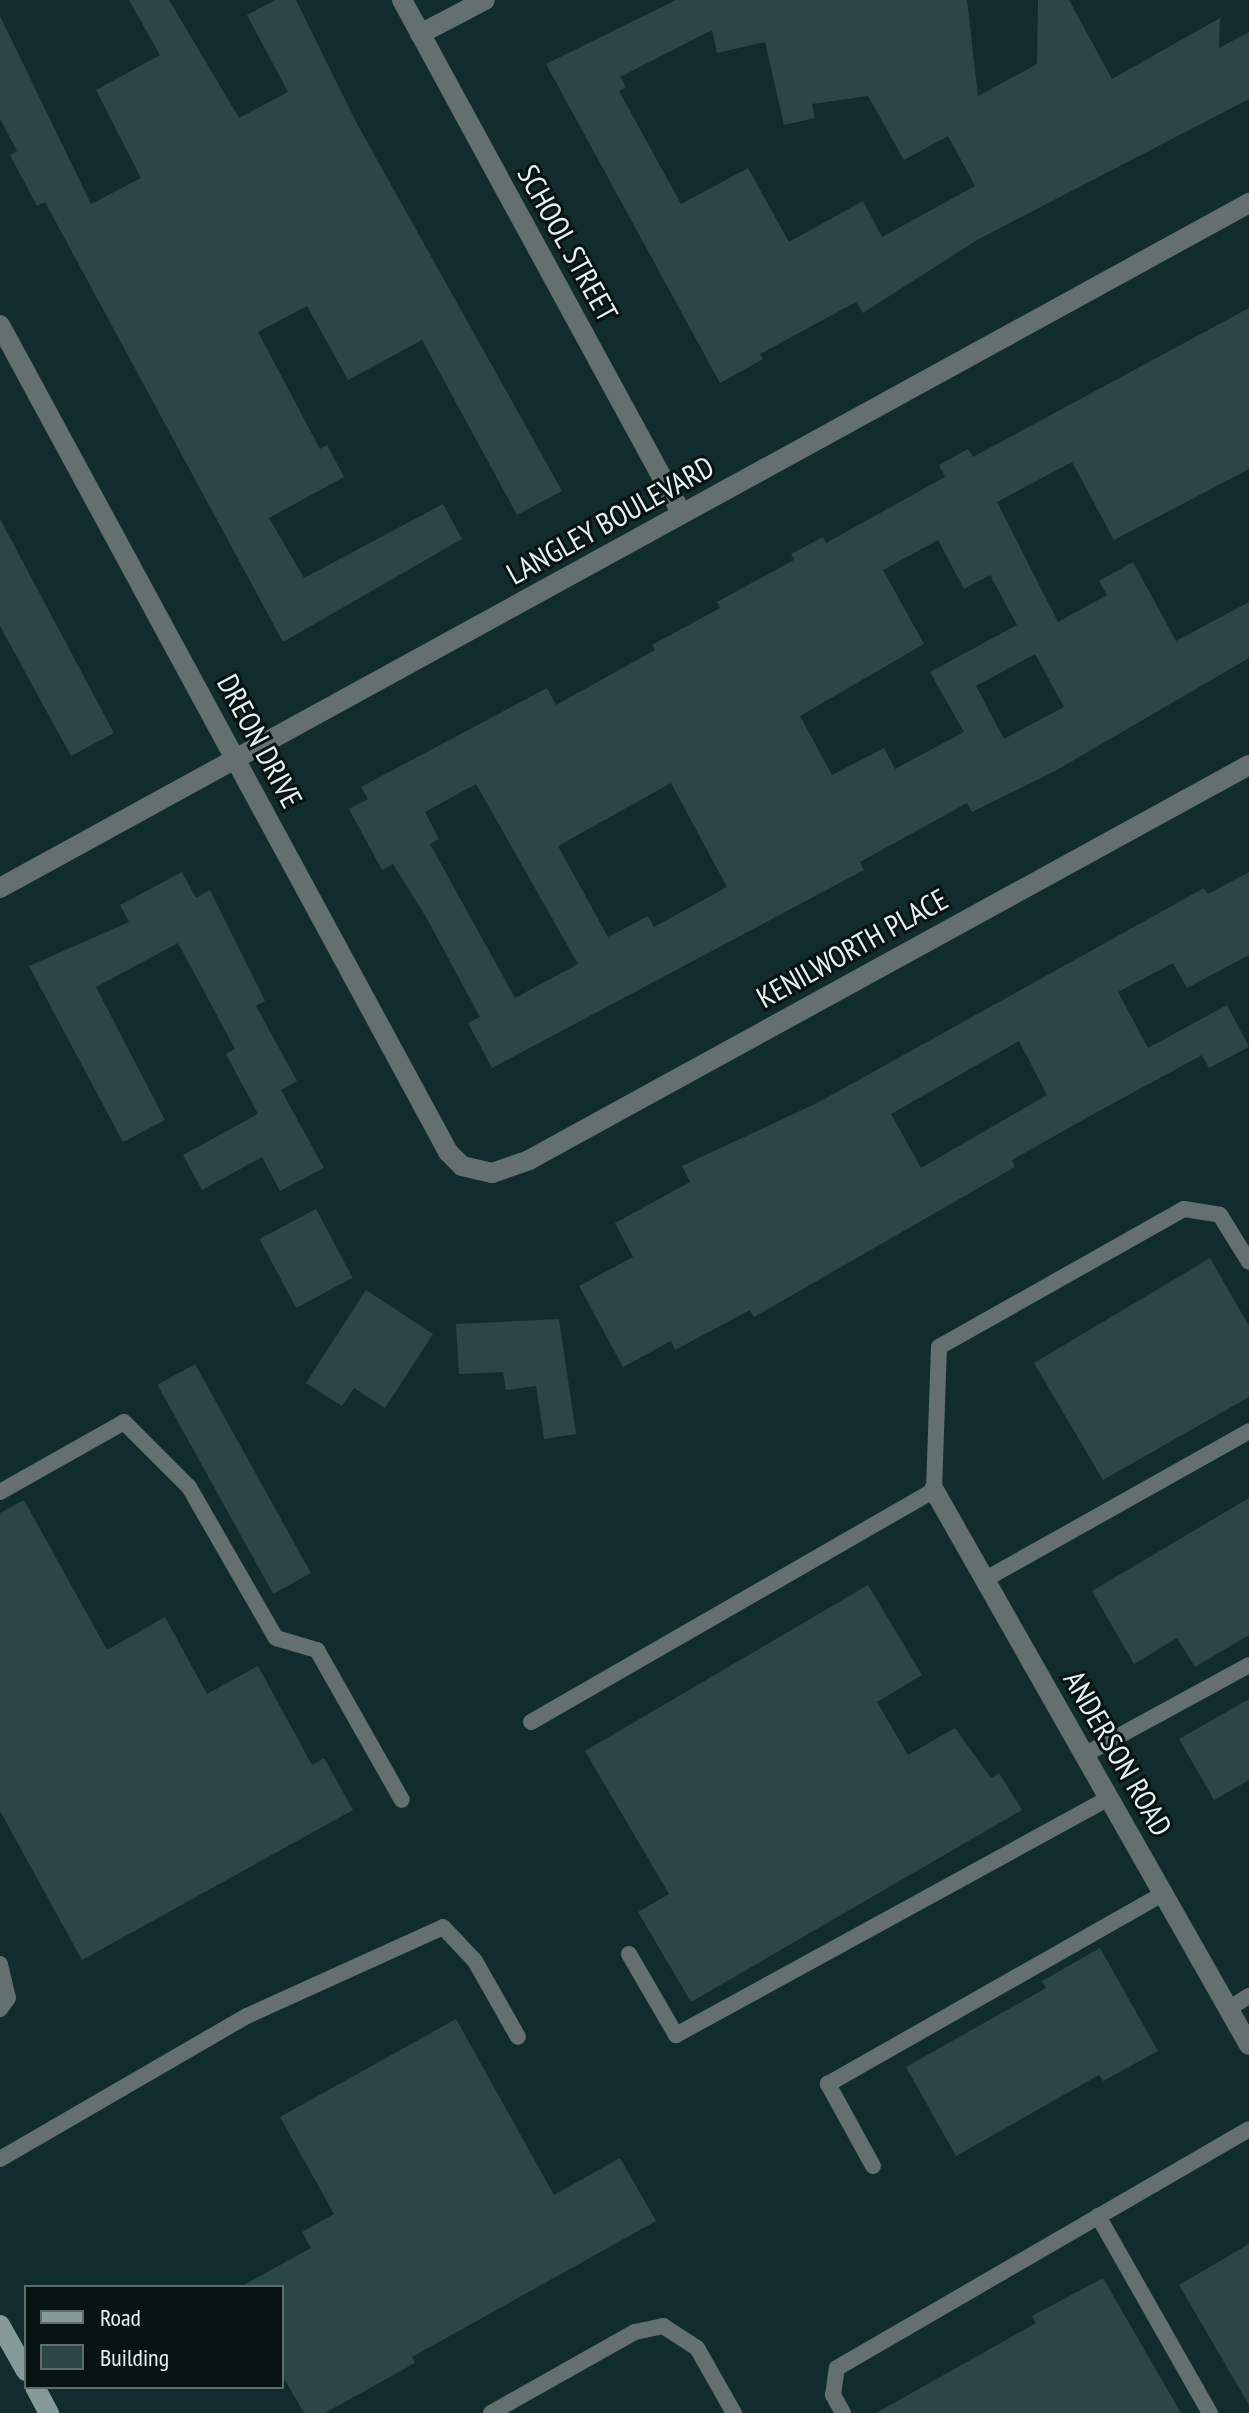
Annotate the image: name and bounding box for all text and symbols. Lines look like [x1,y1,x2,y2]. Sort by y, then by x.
street label: SCHOOL STREET [510,158,626,328]
street label: LANGLEY BOULEVARD [500,448,720,592]
street label: DREON DRIVE [210,668,310,814]
street label: KENILWORTH PLACE [750,881,954,1015]
street label: ANDERSON ROAD [1056,1664,1180,1842]
legend [24,2285,284,2389]
text: Road [100,2302,141,2333]
text: Building [100,2342,169,2373]

